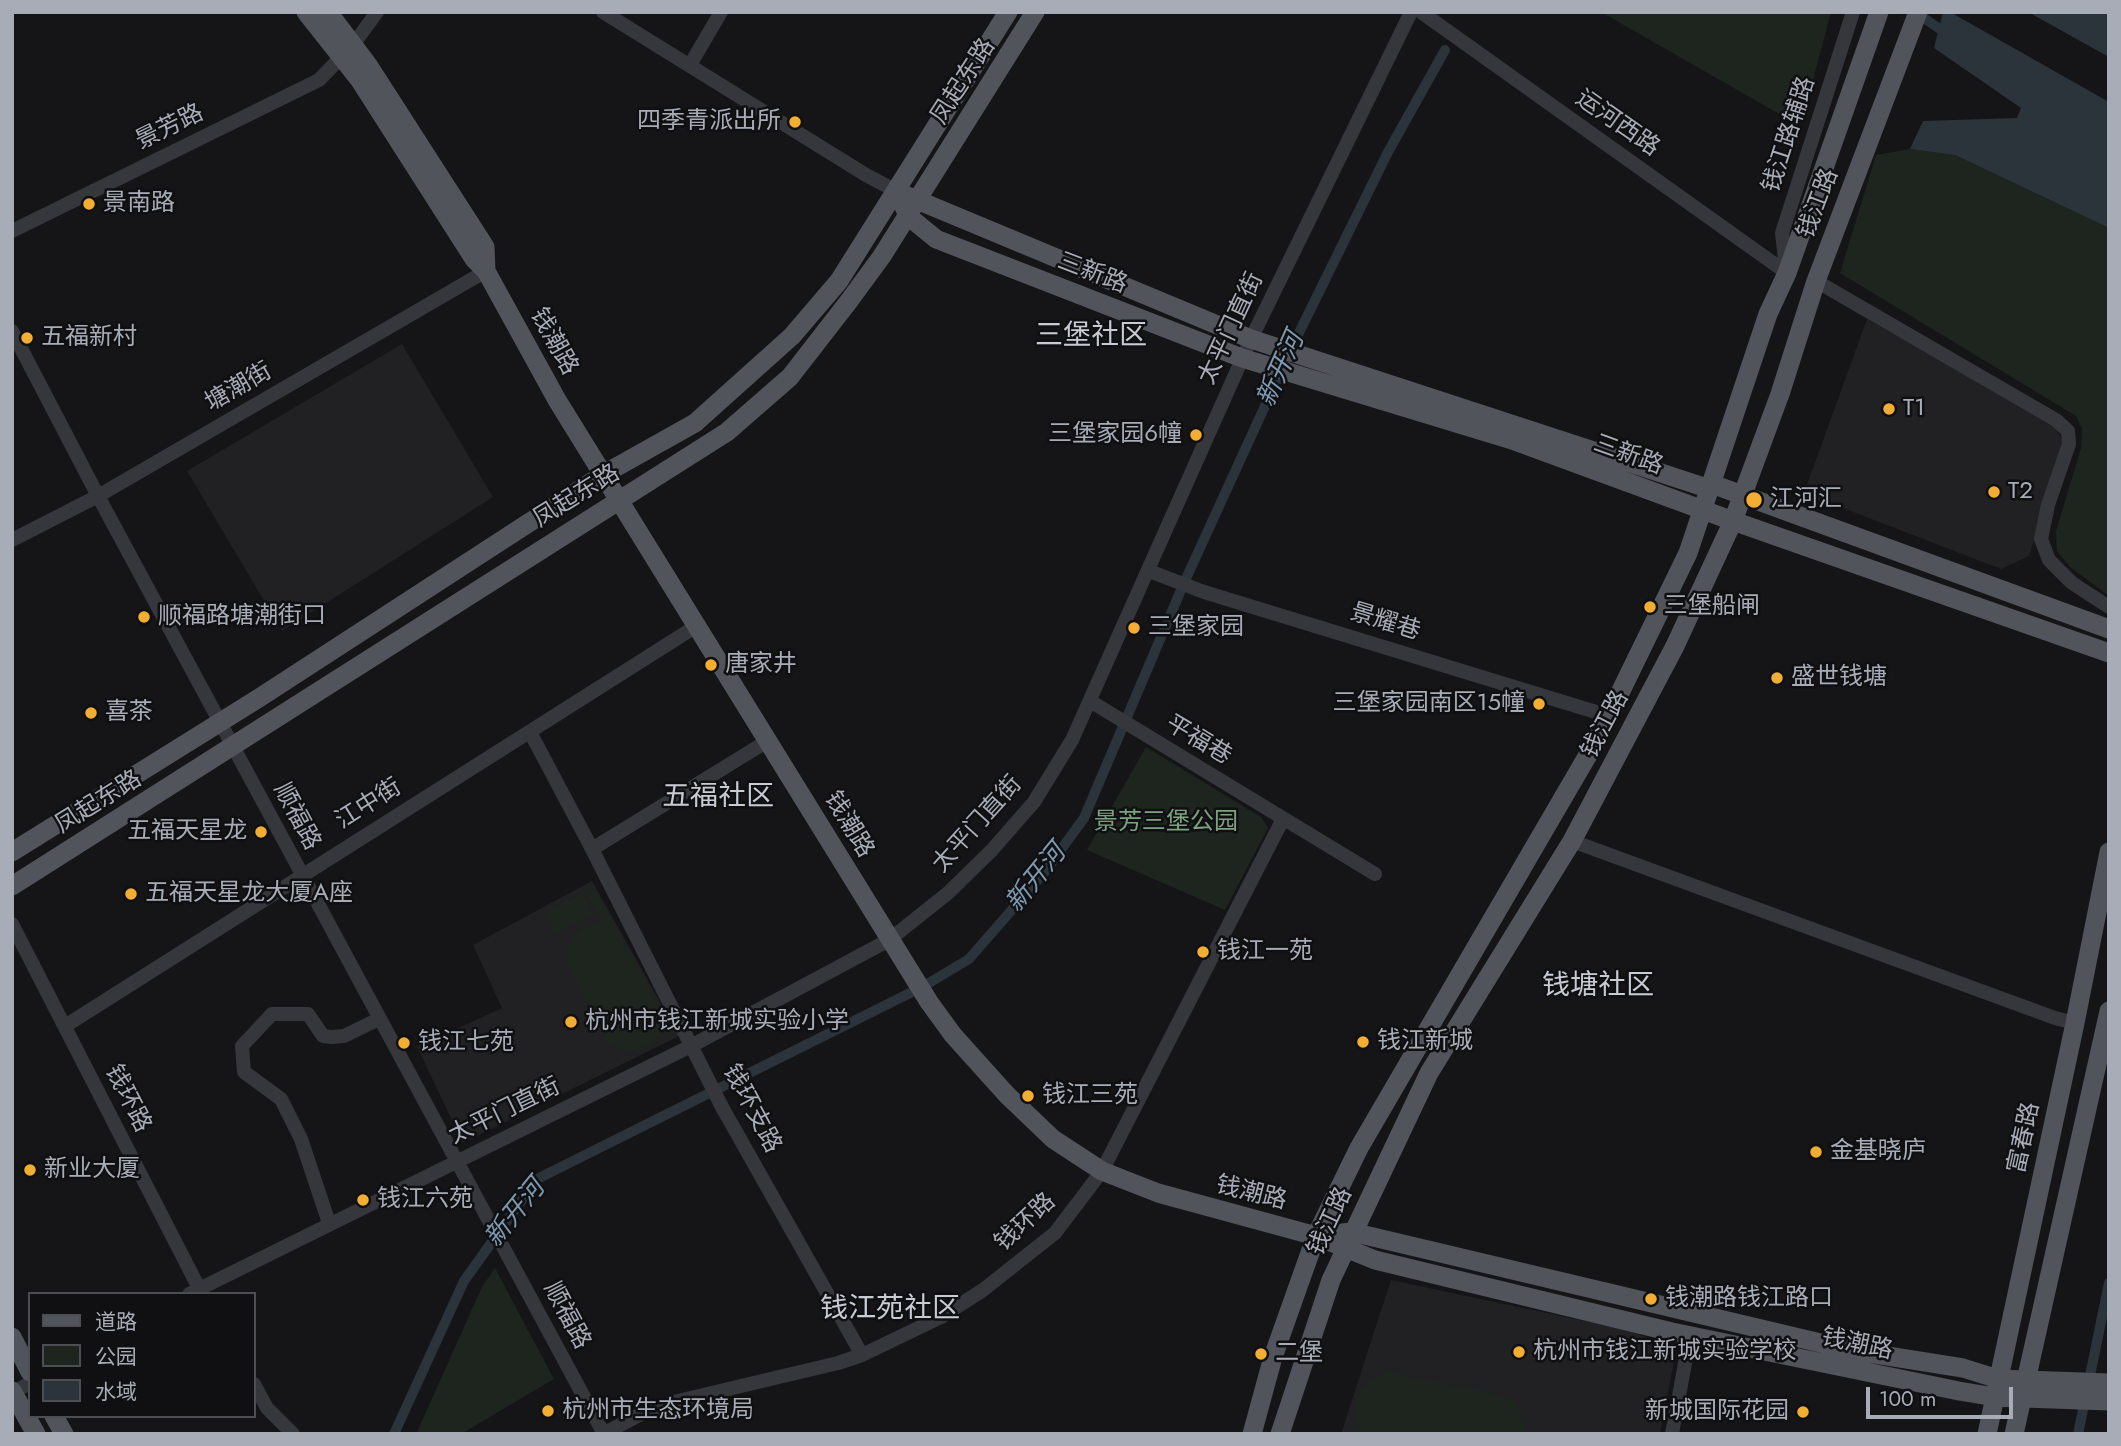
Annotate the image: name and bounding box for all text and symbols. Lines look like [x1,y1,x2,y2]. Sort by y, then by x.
street label: 凤起东路 [926,34,1002,130]
street label: 钱江路辅路 [1758,73,1822,197]
street label: 运河西路 [1569,85,1665,163]
street label: 景芳路 [131,99,209,157]
place label: 四季青派出所 [637,108,781,136]
marker: 四季青派出所 [787,114,803,130]
street label: 钱江路 [1793,165,1845,243]
place label: 景南路 [103,190,175,218]
marker: 景南路 [81,196,97,212]
street label: 三新路 [1053,248,1131,300]
street label: 太平门直街 [1194,269,1270,389]
street label: 钱潮路 [523,304,583,380]
district label: 三堡社区 [1035,320,1147,354]
place label: 五福新村 [41,324,137,352]
water label: 新开河 [1252,328,1312,412]
marker: 五福新村 [19,330,35,346]
street label: 塘潮街 [201,358,277,418]
place label: T1 [1903,395,1925,423]
marker: T1 [1881,401,1897,417]
place label: 三堡家园6幢 [1048,421,1182,449]
marker: 三堡家园6幢 [1188,427,1204,443]
street label: 三新路 [1589,430,1667,482]
street label: 凤起东路 [529,459,625,535]
place label: T2 [2008,478,2033,506]
marker: T2 [1986,484,2002,500]
place label: 江河汇 [1770,486,1842,514]
marker: 江河汇 [1744,490,1764,510]
place label: 三堡船闸 [1664,593,1760,621]
street label: 景耀巷 [1346,599,1424,647]
marker: 三堡船闸 [1642,599,1658,615]
place label: 顺福路塘潮街口 [158,603,326,631]
marker: 顺福路塘潮街口 [136,609,152,625]
place label: 三堡家园 [1148,614,1244,642]
marker: 三堡家园 [1126,620,1142,636]
place label: 唐家井 [725,651,797,679]
marker: 唐家井 [703,657,719,673]
place label: 盛世钱塘 [1791,664,1887,692]
marker: 盛世钱塘 [1769,670,1785,686]
street label: 钱江路 [1576,686,1636,764]
place label: 三堡家园南区15幢 [1333,690,1525,718]
marker: 三堡家园南区15幢 [1531,696,1547,712]
place label: 喜茶 [105,699,153,727]
marker: 喜茶 [83,705,99,721]
street label: 平福巷 [1160,710,1236,772]
street label: 凤起东路 [51,765,147,841]
street label: 太平门直街 [927,771,1029,879]
street label: 江中街 [331,774,407,836]
street label: 顺福路 [266,778,326,856]
district label: 五福社区 [662,781,774,815]
street label: 钱潮路 [817,787,879,863]
park label: 景芳三堡公园 [1094,809,1238,837]
place label: 五福天星龙 [127,818,247,846]
marker: 五福天星龙 [253,824,269,840]
water label: 新开河 [1000,839,1074,919]
place label: 五福天星龙大厦A座 [145,880,353,908]
marker: 五福天星龙大厦A座 [123,886,139,902]
place label: 钱江一苑 [1217,938,1313,966]
marker: 钱江一苑 [1195,944,1211,960]
district label: 钱塘社区 [1542,970,1654,1004]
place label: 杭州市钱江新城实验小学 [585,1008,849,1036]
marker: 杭州市钱江新城实验小学 [563,1014,579,1030]
place label: 钱江新城 [1377,1028,1473,1056]
place label: 钱江七苑 [418,1029,514,1057]
marker: 钱江新城 [1355,1034,1371,1050]
marker: 钱江七苑 [396,1035,412,1051]
street label: 钱环路 [98,1060,156,1138]
street label: 钱环支路 [716,1060,786,1158]
street label: 太平门直街 [445,1073,565,1151]
place label: 钱江三苑 [1042,1082,1138,1110]
marker: 钱江三苑 [1020,1088,1036,1104]
street label: 富春路 [2003,1100,2047,1176]
place label: 金基晓庐 [1830,1138,1926,1166]
marker: 金基晓庐 [1808,1144,1824,1160]
place label: 新业大厦 [44,1156,140,1184]
marker: 新业大厦 [22,1162,38,1178]
street label: 钱潮路 [1213,1171,1289,1217]
water label: 新开河 [479,1174,553,1254]
street label: 钱江路 [1303,1183,1359,1261]
place label: 钱江六苑 [377,1186,473,1214]
street label: 钱环路 [990,1188,1062,1258]
marker: 钱江六苑 [355,1192,371,1208]
street label: 顺福路 [536,1277,596,1355]
place label: 钱潮路钱江路口 [1665,1285,1833,1313]
marker: 钱潮路钱江路口 [1643,1291,1659,1307]
legend [28,1292,256,1418]
district label: 钱江苑社区 [820,1293,960,1327]
text: 道路 [95,1307,137,1337]
street label: 钱潮路 [1819,1323,1895,1367]
place label: 杭州市钱江新城实验学校 [1533,1338,1797,1366]
place label: 二堡 [1275,1340,1323,1368]
text: 公园 [95,1342,137,1372]
marker: 杭州市钱江新城实验学校 [1511,1344,1527,1360]
marker: 二堡 [1253,1346,1269,1362]
scale bar [1869,1372,2016,1416]
text: 水域 [95,1377,137,1407]
text: 100 m [1879,1384,1936,1414]
place label: 杭州市生态环境局 [562,1397,754,1425]
place label: 新城国际花园 [1645,1398,1789,1426]
marker: 杭州市生态环境局 [540,1403,556,1419]
marker: 新城国际花园 [1795,1404,1811,1420]

